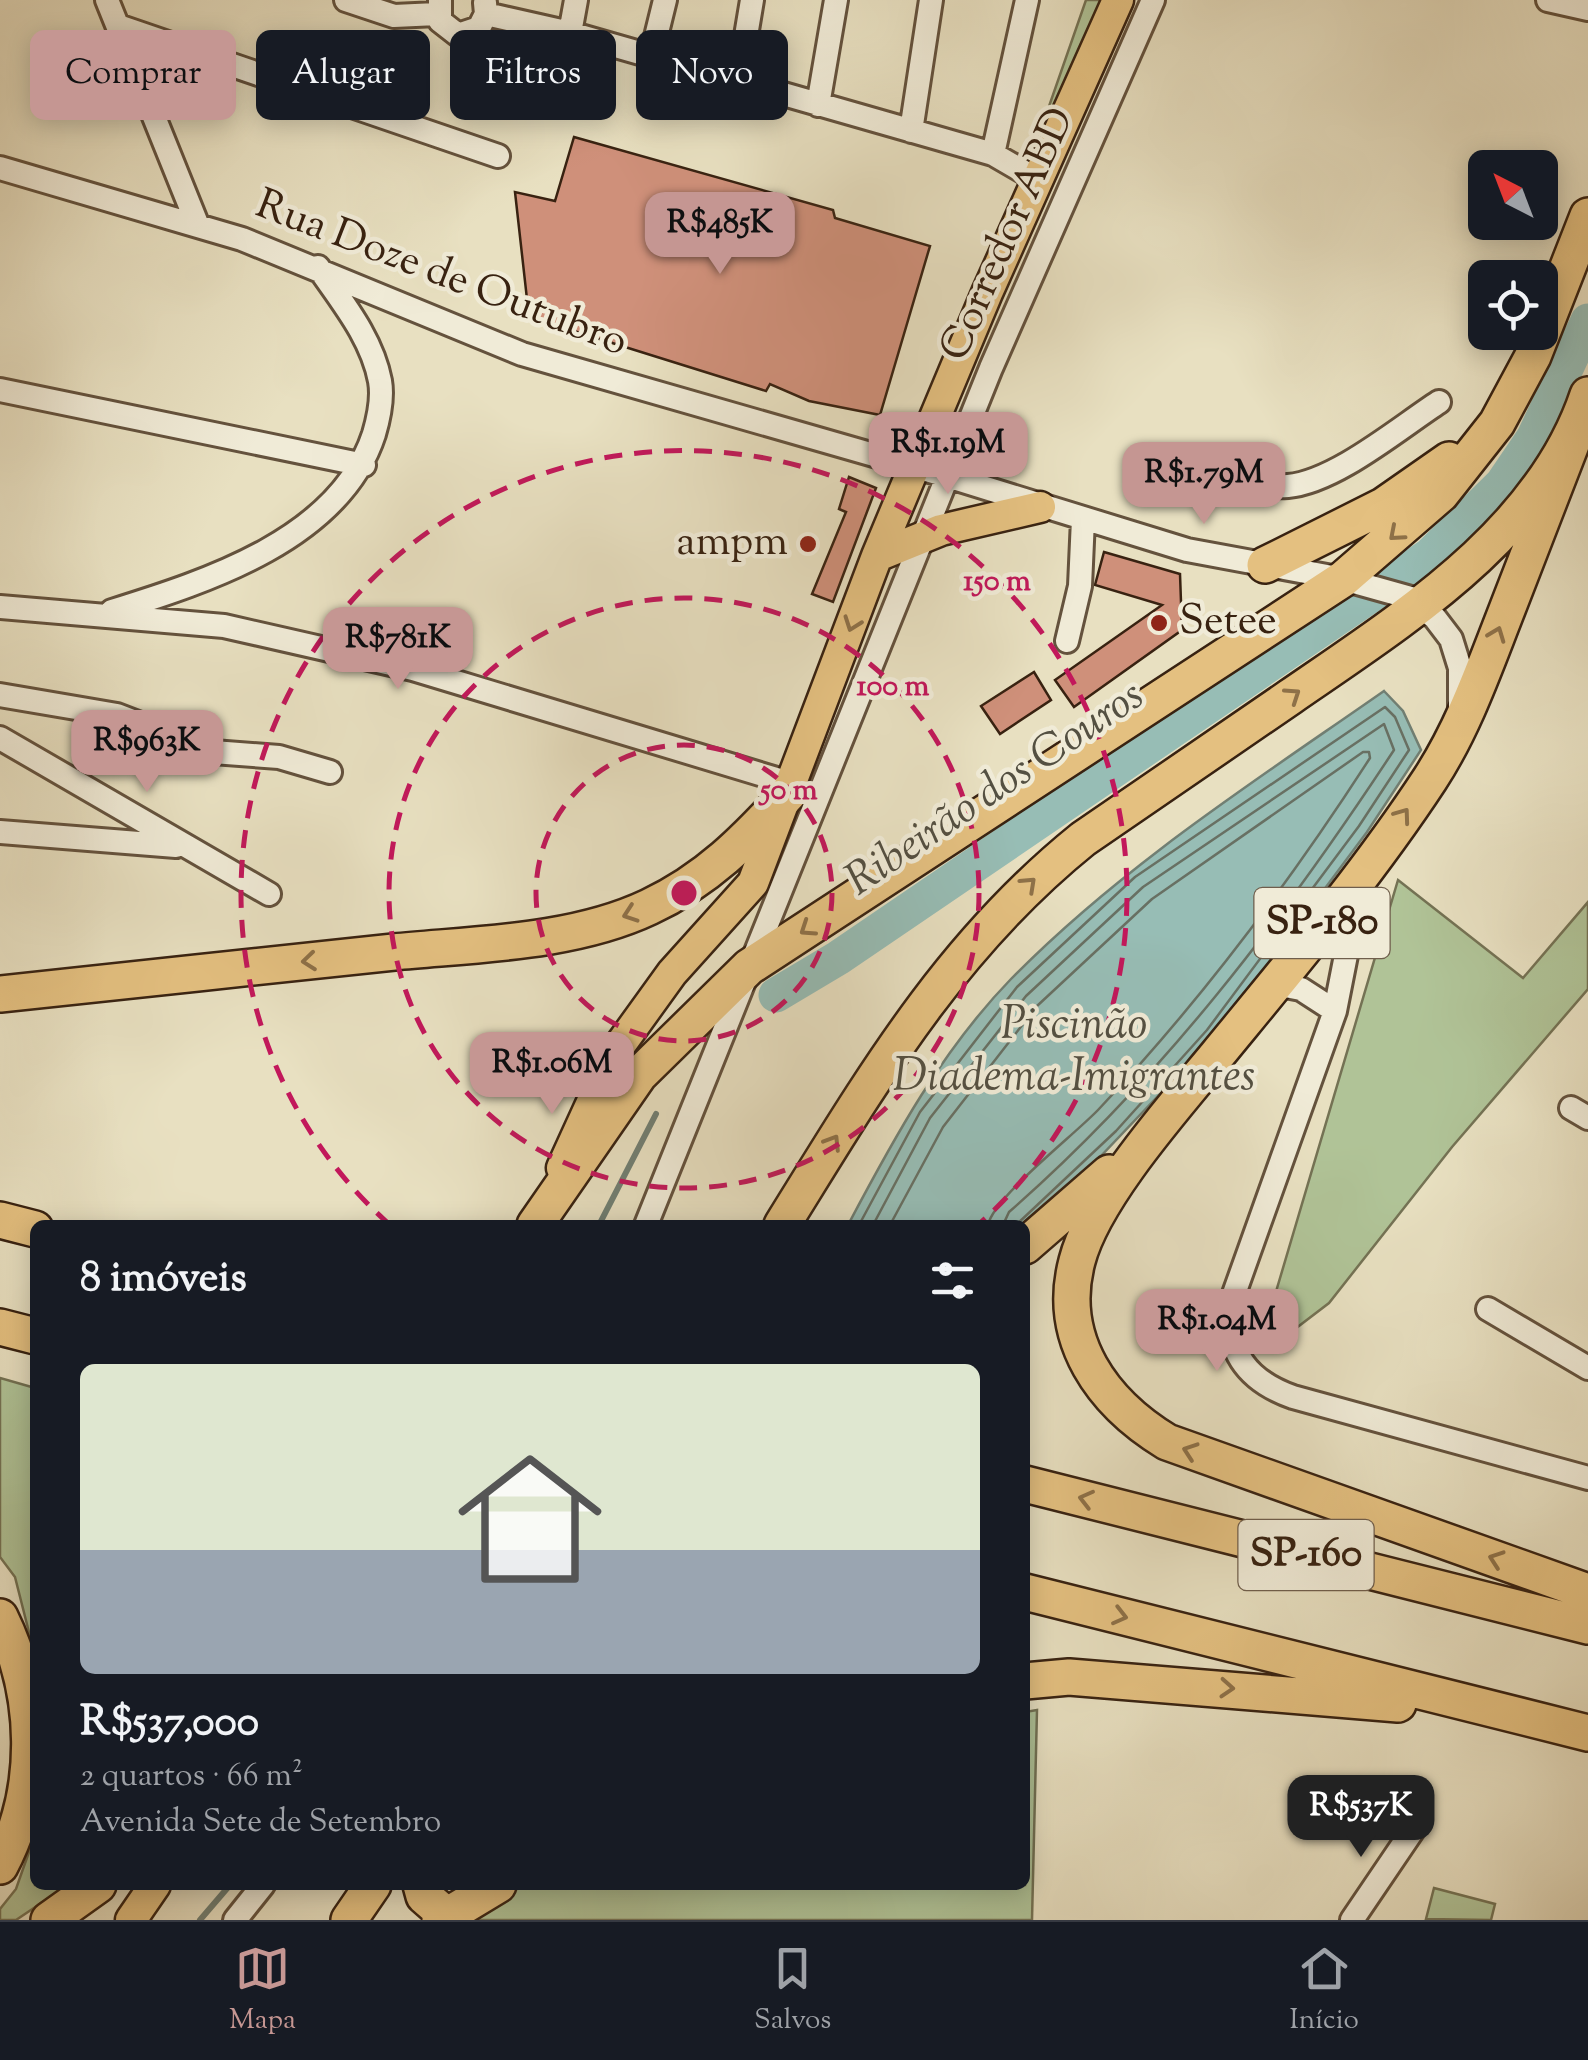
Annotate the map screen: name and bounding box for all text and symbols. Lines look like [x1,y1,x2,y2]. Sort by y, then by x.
chip: Comprar [30,30,236,120]
chip: Alugar [256,30,430,120]
chip: Filtros [450,30,616,120]
chip: Novo [636,30,788,120]
street label: Corredor ABD [926,99,1092,371]
north arrow [1468,150,1558,240]
map controls [1468,150,1558,350]
street label: Rua Doze de Outubro [246,176,636,374]
pin: R$485K [639,192,801,277]
text: R$485K [667,201,773,247]
button: locate [1468,260,1558,350]
pin: R$1.19M [856,412,1040,497]
text: R$1.19M [891,421,1005,467]
pin: R$1.79M [1112,442,1296,527]
text: R$1.79M [1144,451,1264,497]
place label: ampm [676,514,788,574]
one-way arrow [1390,523,1408,541]
marker: ampm [797,533,819,555]
text: 150 m [963,561,1031,604]
place label: Setee [1179,593,1277,653]
pin: R$781K [317,607,479,692]
marker: Setee [1148,612,1170,634]
one-way arrow [843,615,864,632]
text: R$781K [345,616,451,662]
one-way arrow [1485,627,1506,644]
water label: Ribeirão dos Couros [834,666,1158,914]
text: 100 m [857,666,930,709]
one-way arrow [1281,689,1300,707]
pin: R$963K [66,710,228,795]
text: R$963K [93,719,201,765]
text: 50 m [758,770,818,813]
one-way arrow [1391,808,1410,827]
centre of rings [666,875,702,911]
one-way arrow [1017,878,1036,896]
road number: SP-180 [1254,888,1390,958]
one-way arrow [623,902,640,923]
one-way arrow [799,917,818,935]
one-way arrow [301,950,317,972]
water label: Piscinão Diadema-Imigrantes [893,994,1255,1111]
pin: R$1.06M [460,1032,644,1117]
text: R$1.06M [492,1041,612,1087]
one-way arrow [821,1135,840,1153]
text: 8 imóveis [80,1250,247,1310]
icon: filters [925,1253,980,1308]
pin: R$1.04M [1125,1289,1309,1374]
text: R$1.04M [1157,1298,1277,1344]
icon: home [440,1429,620,1609]
one-way arrow [1182,1442,1199,1462]
one-way arrow [1078,1490,1095,1511]
road number: SP-160 [1238,1520,1374,1590]
one-way arrow [1489,1550,1506,1571]
one-way arrow [1111,1604,1128,1625]
one-way arrow [1219,1677,1235,1698]
text: R$537,000 [80,1694,259,1754]
text: 2 quartos · 66 m² [80,1754,303,1800]
pin: R$537K [1280,1775,1442,1860]
text: R$537K [1309,1784,1413,1830]
text: Avenida Sete de Setembro [80,1800,441,1846]
tab: Mapa [229,1941,296,2041]
tab: Salvos [754,1941,831,2041]
tab: Início [1290,1941,1359,2041]

